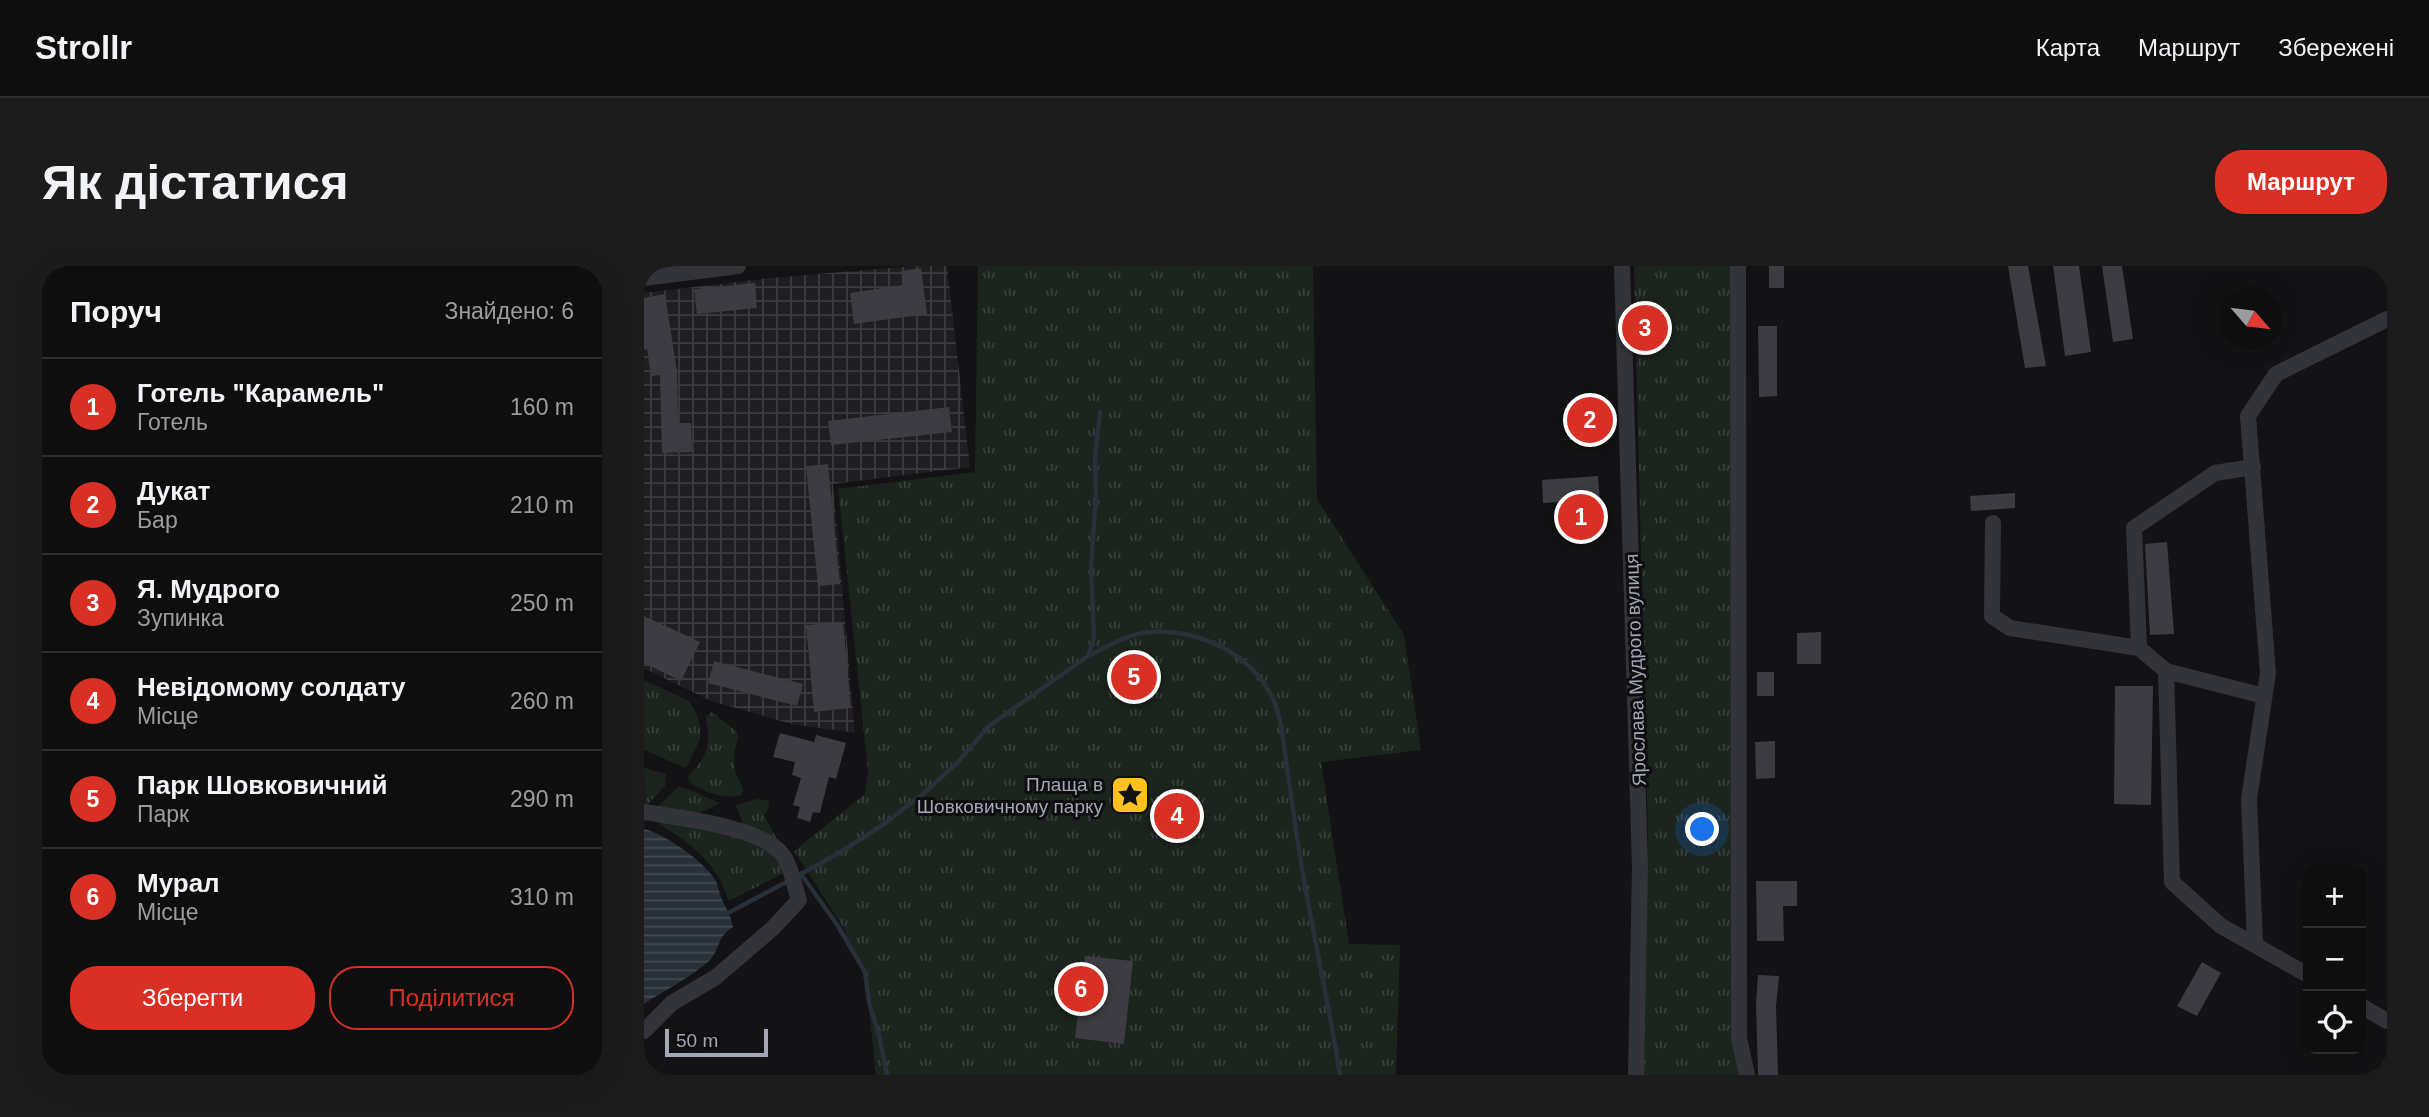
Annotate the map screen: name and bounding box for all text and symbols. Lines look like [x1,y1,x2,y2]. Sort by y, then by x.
text: Strollr [35,29,132,66]
text: Карта [2036,34,2100,61]
text: Маршрут [2138,34,2240,61]
text: Збережені [2278,34,2394,61]
button: Маршрут [2215,150,2387,214]
text: Як дістатися [42,155,349,209]
north arrow [2219,287,2282,350]
text: Поруч [70,295,162,328]
text: Знайдено: 6 [444,298,574,324]
pin: 3 [1622,302,1668,354]
text: Готель "Карамель" [137,378,384,408]
text: 1 [87,394,99,420]
text: 160 m [510,394,574,420]
pin: 2 [1567,394,1613,446]
text: Готель [137,409,208,435]
text: Дукат [137,476,211,506]
pin: 1 [1558,491,1604,543]
text: 2 [87,492,99,518]
text: 210 m [510,492,574,518]
text: Бар [137,507,178,533]
street label: Ярослава Мудрого вулиця [1621,553,1650,787]
text: Я. Мудрого [137,574,280,604]
text: 3 [87,590,99,616]
text: 250 m [510,590,574,616]
text: Зупинка [137,605,224,631]
pin: 5 [1111,651,1157,703]
text: Невідомому солдату [137,672,406,702]
text: 4 [87,688,99,714]
text: 260 m [510,688,574,714]
text: Місце [137,703,198,729]
text: Парк Шовковичний [137,770,388,800]
place label: Плаща в Шовковичному парку [917,774,1103,817]
place icon: Плаща в Шовковичному парку [1109,774,1151,816]
text: 5 [87,786,99,812]
text: 290 m [510,786,574,812]
pin: 4 [1154,790,1200,842]
text: Парк [137,801,189,827]
your location [1685,812,1719,846]
map controls [2303,865,2366,1054]
button: + [2303,865,2366,928]
text: Мурал [137,868,220,898]
text: 6 [87,884,99,910]
text: 310 m [510,884,574,910]
text: Місце [137,899,198,925]
button: − [2303,928,2366,991]
pin: 6 [1058,963,1104,1015]
button: Зберегти [70,966,315,1030]
button: Поділитися [329,966,574,1030]
button: locate [2303,991,2366,1054]
scale bar [665,1026,768,1058]
text: 50 m [676,1030,718,1051]

